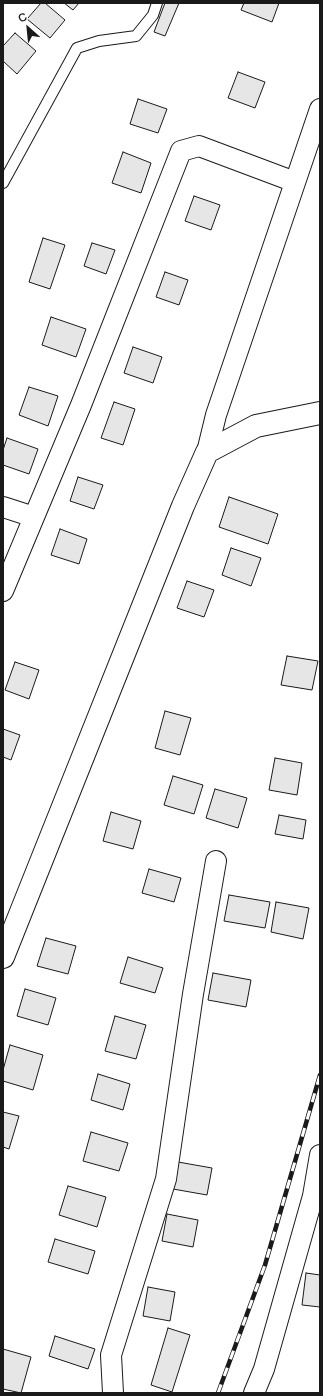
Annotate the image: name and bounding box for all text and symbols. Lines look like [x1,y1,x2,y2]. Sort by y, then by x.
north arrow [8,8,48,48]
text: С [15,8,29,25]

